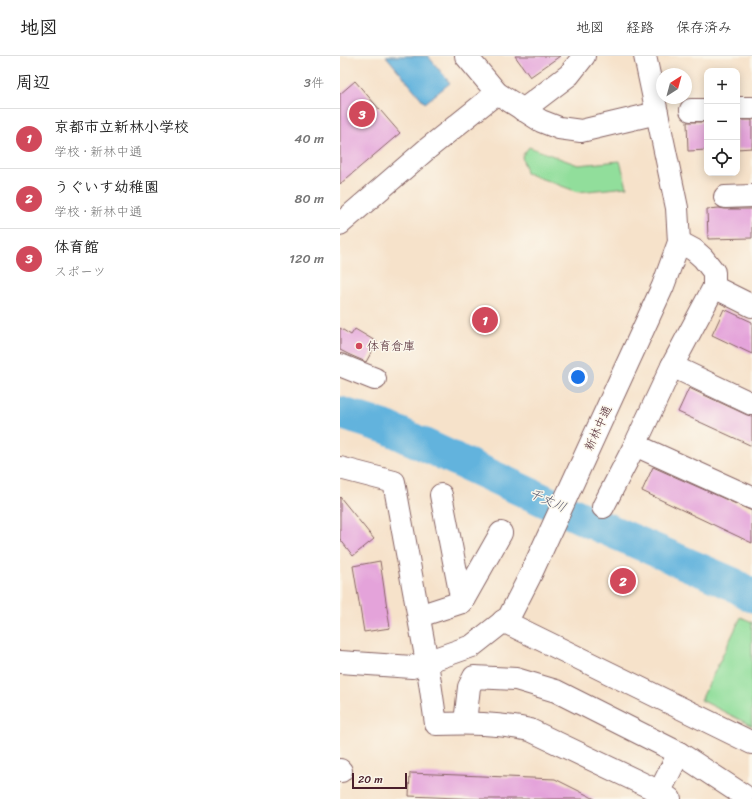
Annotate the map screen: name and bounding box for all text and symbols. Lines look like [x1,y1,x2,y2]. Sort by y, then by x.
text: 地図 [20,11,58,44]
text: 地図 [576,15,604,40]
text: 経路 [626,15,654,40]
text: 保存済み [676,15,732,40]
text: 周辺 [16,67,50,97]
north arrow [656,68,692,104]
map controls [704,68,740,176]
button: + [704,68,740,104]
text: 3件 [304,71,324,94]
pin: 3 [349,99,375,129]
button: − [704,104,740,140]
text: 京都市立新林小学校 [54,114,189,140]
text: 1 [26,127,32,150]
text: 40 m [294,127,324,150]
text: 学校 · 新林中通 [54,140,142,163]
button: locate [704,140,740,176]
text: うぐいす幼稚園 [54,174,159,200]
text: 2 [25,187,33,210]
text: 80 m [295,187,324,210]
text: 学校 · 新林中通 [54,200,142,223]
text: 体育館 [54,234,99,260]
text: 3 [25,247,33,270]
text: 120 m [289,247,324,270]
text: スポーツ [54,260,106,283]
pin: 1 [472,305,498,335]
place label: 体育倉庫 [367,335,415,357]
marker: 体育倉庫 [354,341,364,351]
your location [568,367,588,387]
street label: 新林中通 [578,402,618,454]
water label: 千丈川 [526,482,570,518]
pin: 2 [610,566,636,596]
text: 20 m [358,770,383,789]
scale bar [352,771,407,790]

